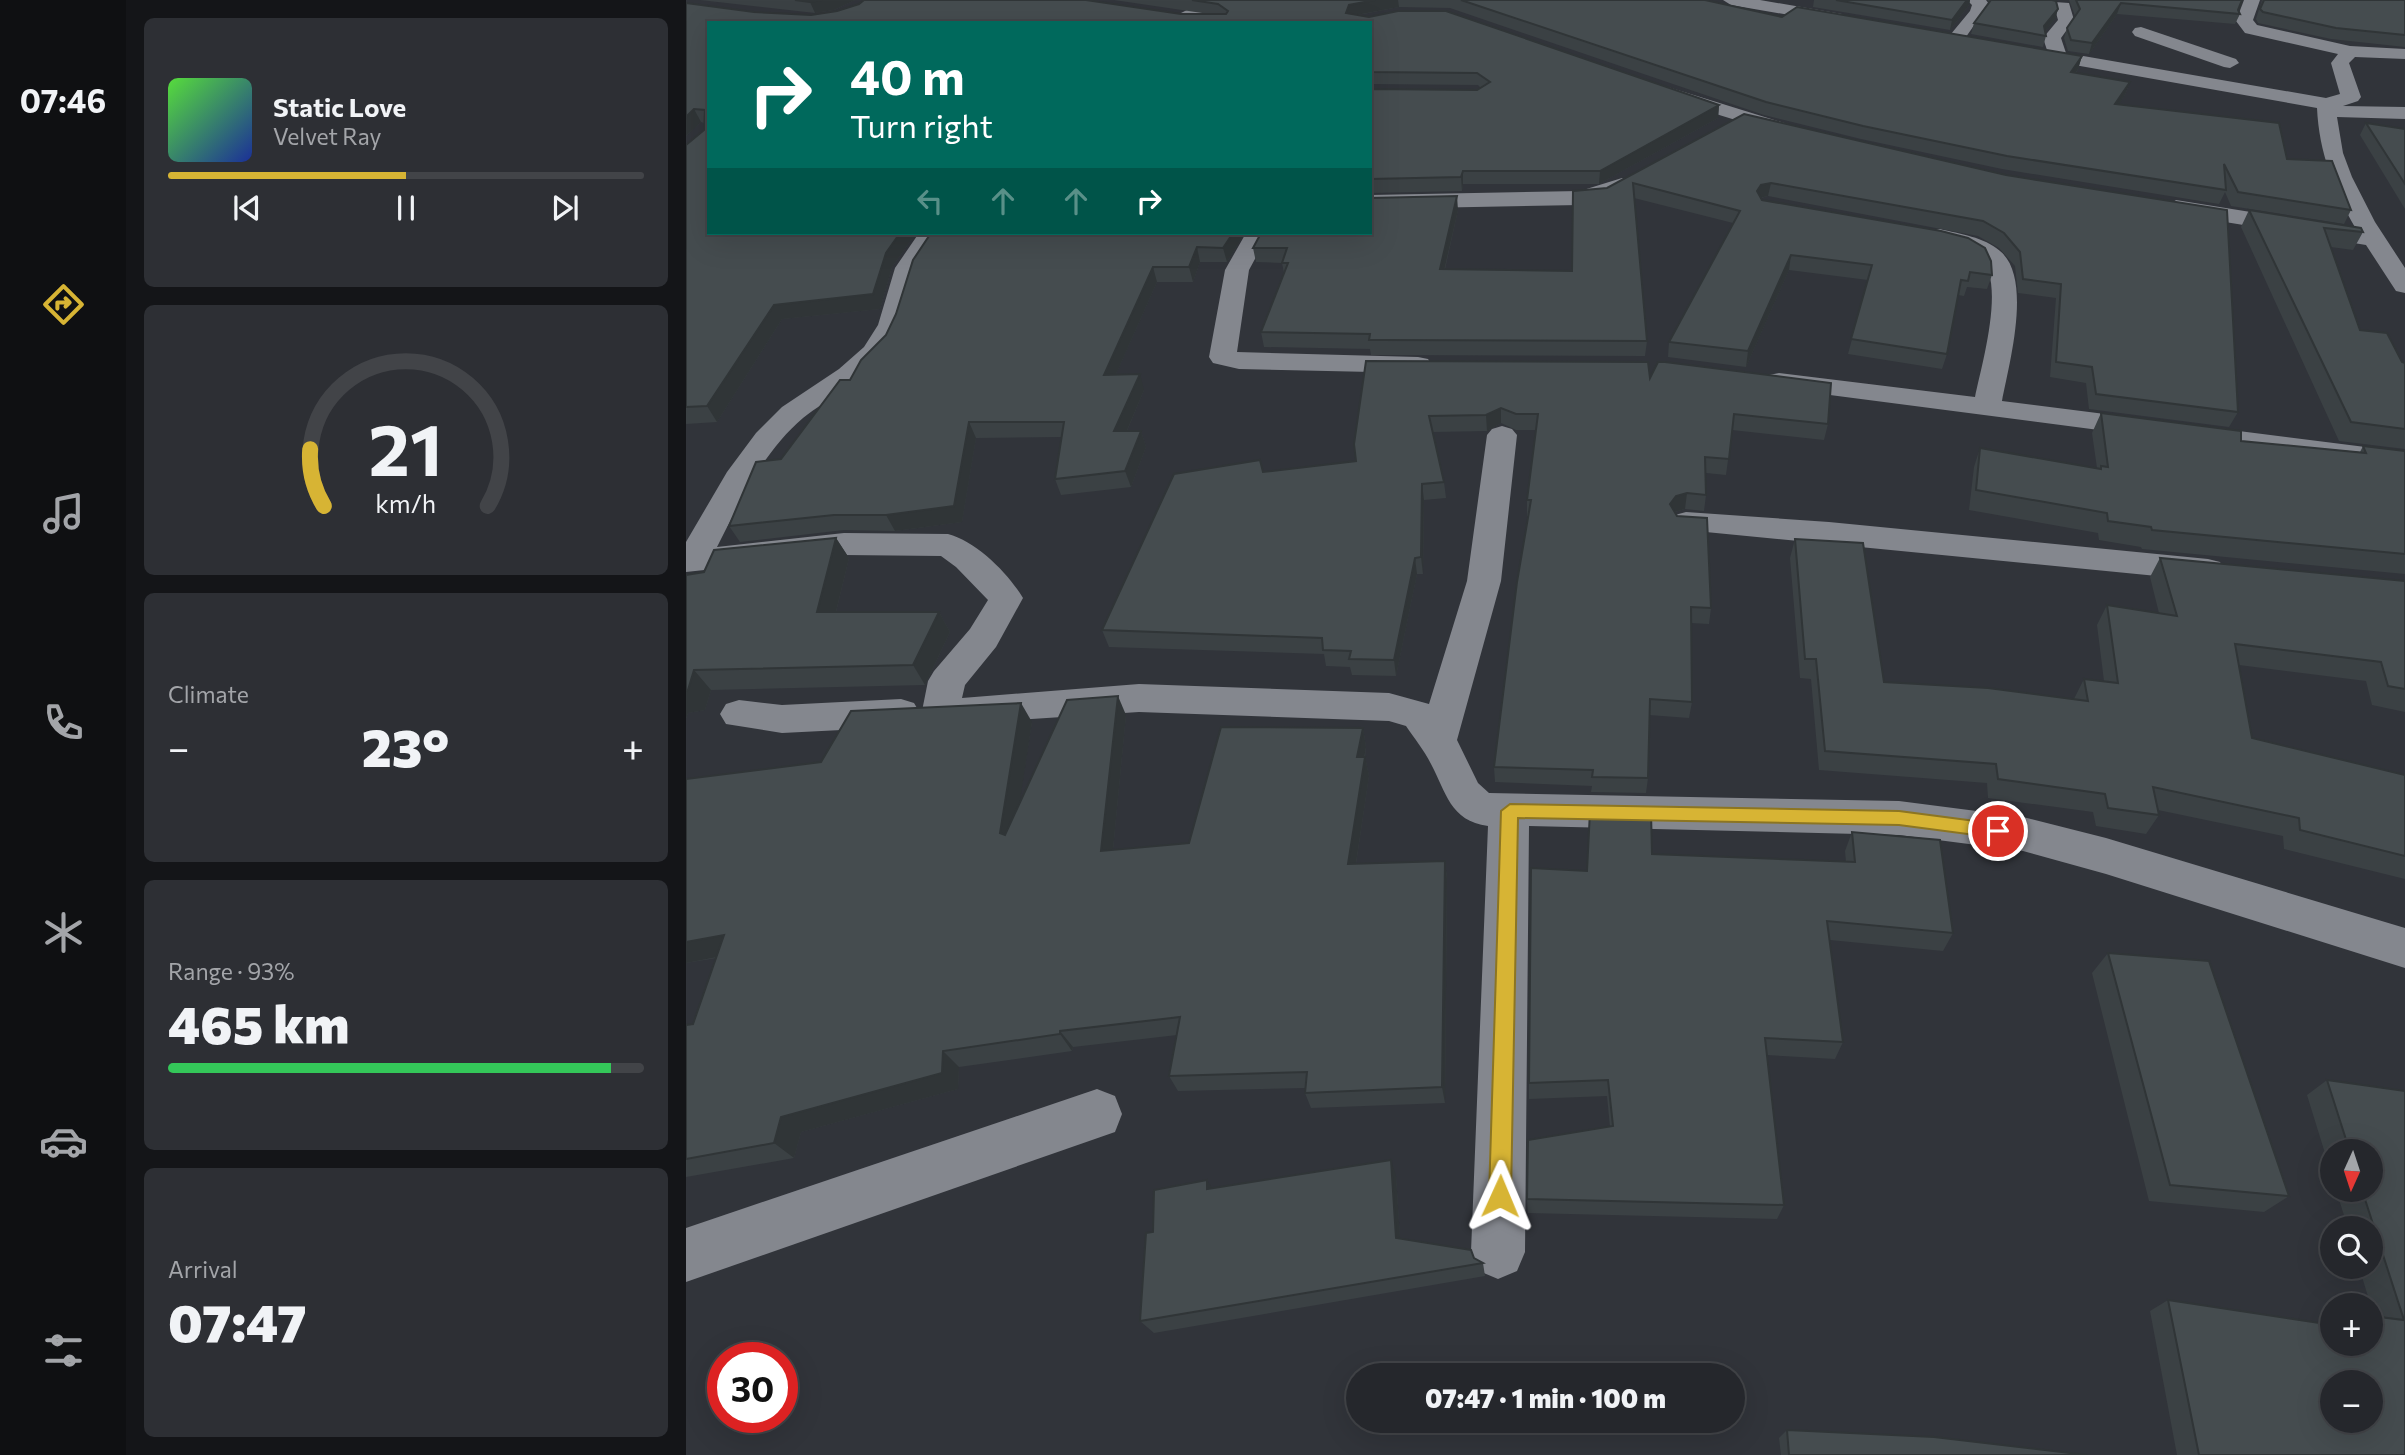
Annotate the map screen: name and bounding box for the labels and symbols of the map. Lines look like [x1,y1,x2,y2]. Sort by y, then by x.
pin [1968,801,2028,861]
north arrow [2320,1139,2384,1202]
position arrow [1463,1159,1537,1233]
speed limit sign: 30 [707,1342,798,1433]

